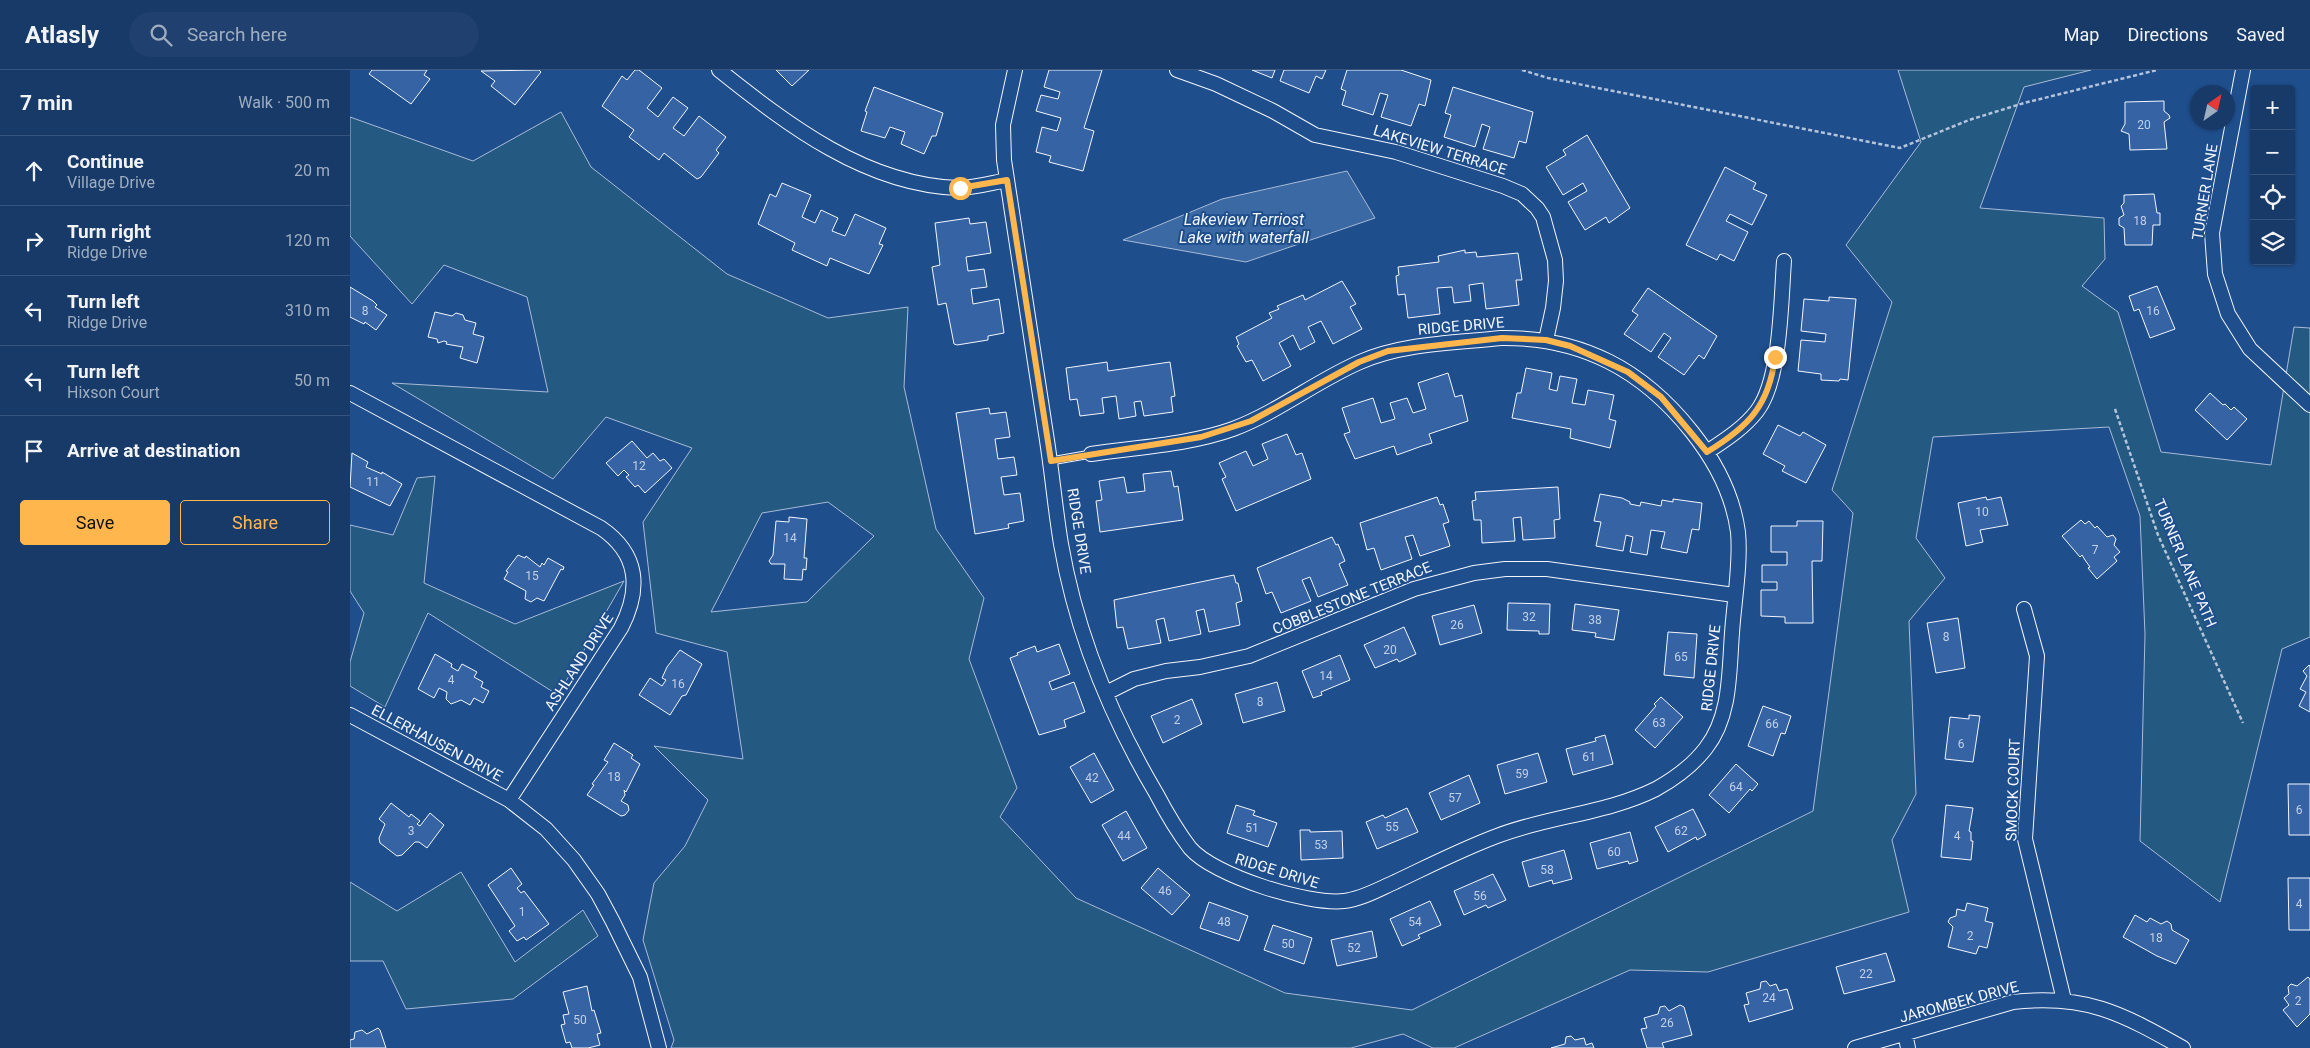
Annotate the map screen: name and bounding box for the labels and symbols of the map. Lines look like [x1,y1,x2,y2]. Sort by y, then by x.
north arrow [2190,85,2235,130]
house number: 20 [2137,118,2151,132]
street label: LAKEVIEW TERRACE [1371,121,1509,179]
street label: TURNER LANE [2188,142,2222,241]
route start [949,177,972,200]
water label: Lakeview Terriost Lake with waterfall [1179,210,1309,247]
house number: 18 [2133,214,2147,228]
house number: 8 [362,304,369,318]
house number: 16 [2146,304,2160,318]
street label: RIDGE DRIVE [1417,313,1506,339]
route end [1764,346,1787,369]
house number: 12 [632,459,646,473]
house number: 11 [366,475,380,489]
street label: RIDGE DRIVE [1063,487,1095,576]
street label: TURNER LANE PATH [2150,496,2220,630]
house number: 10 [1975,505,1989,519]
house number: 14 [783,531,797,545]
house number: 7 [2092,543,2099,557]
street label: COBBLESTONE TERRACE [1270,558,1435,638]
house number: 15 [525,569,539,583]
street label: ASHLAND DRIVE [541,609,618,714]
house number: 32 [1522,610,1536,624]
house number: 38 [1588,613,1602,627]
house number: 26 [1450,618,1464,632]
street label: RIDGE DRIVE [1698,623,1725,712]
house number: 8 [1943,630,1950,644]
house number: 20 [1383,643,1397,657]
house number: 65 [1674,650,1688,664]
house number: 14 [1319,669,1333,683]
house number: 4 [448,673,455,687]
house number: 16 [671,677,685,691]
house number: 8 [1257,695,1264,709]
street label: ELLERHAUSEN DRIVE [368,701,506,785]
house number: 2 [1174,713,1181,727]
house number: 63 [1652,716,1666,730]
house number: 66 [1765,717,1779,731]
house number: 6 [1958,737,1965,751]
street label: SMOCK COURT [2002,738,2024,842]
house number: 61 [1582,750,1596,764]
house number: 59 [1515,767,1529,781]
house number: 18 [607,770,621,784]
house number: 42 [1085,771,1099,785]
house number: 64 [1729,780,1743,794]
house number: 57 [1448,791,1462,805]
house number: 6 [2296,803,2303,817]
house number: 55 [1385,820,1399,834]
house number: 51 [1245,821,1259,835]
house number: 3 [408,824,414,838]
house number: 62 [1674,824,1688,838]
house number: 44 [1117,829,1131,843]
house number: 4 [1954,829,1961,843]
house number: 53 [1314,838,1328,852]
house number: 60 [1607,845,1621,859]
street label: RIDGE DRIVE [1233,850,1322,892]
house number: 58 [1540,863,1554,877]
house number: 46 [1158,884,1172,898]
house number: 56 [1473,889,1487,903]
house number: 4 [2296,897,2303,911]
house number: 1 [519,905,525,919]
house number: 48 [1217,915,1231,929]
house number: 54 [1408,915,1422,929]
house number: 2 [1967,929,1974,943]
house number: 18 [2149,931,2163,945]
house number: 50 [1281,937,1295,951]
house number: 52 [1347,941,1361,955]
house number: 22 [1859,967,1873,981]
street label: JAROMBEK DRIVE [1897,977,2021,1027]
house number: 24 [1762,991,1776,1005]
house number: 2 [2295,994,2302,1008]
house number: 50 [573,1013,587,1027]
house number: 26 [1660,1016,1674,1030]

